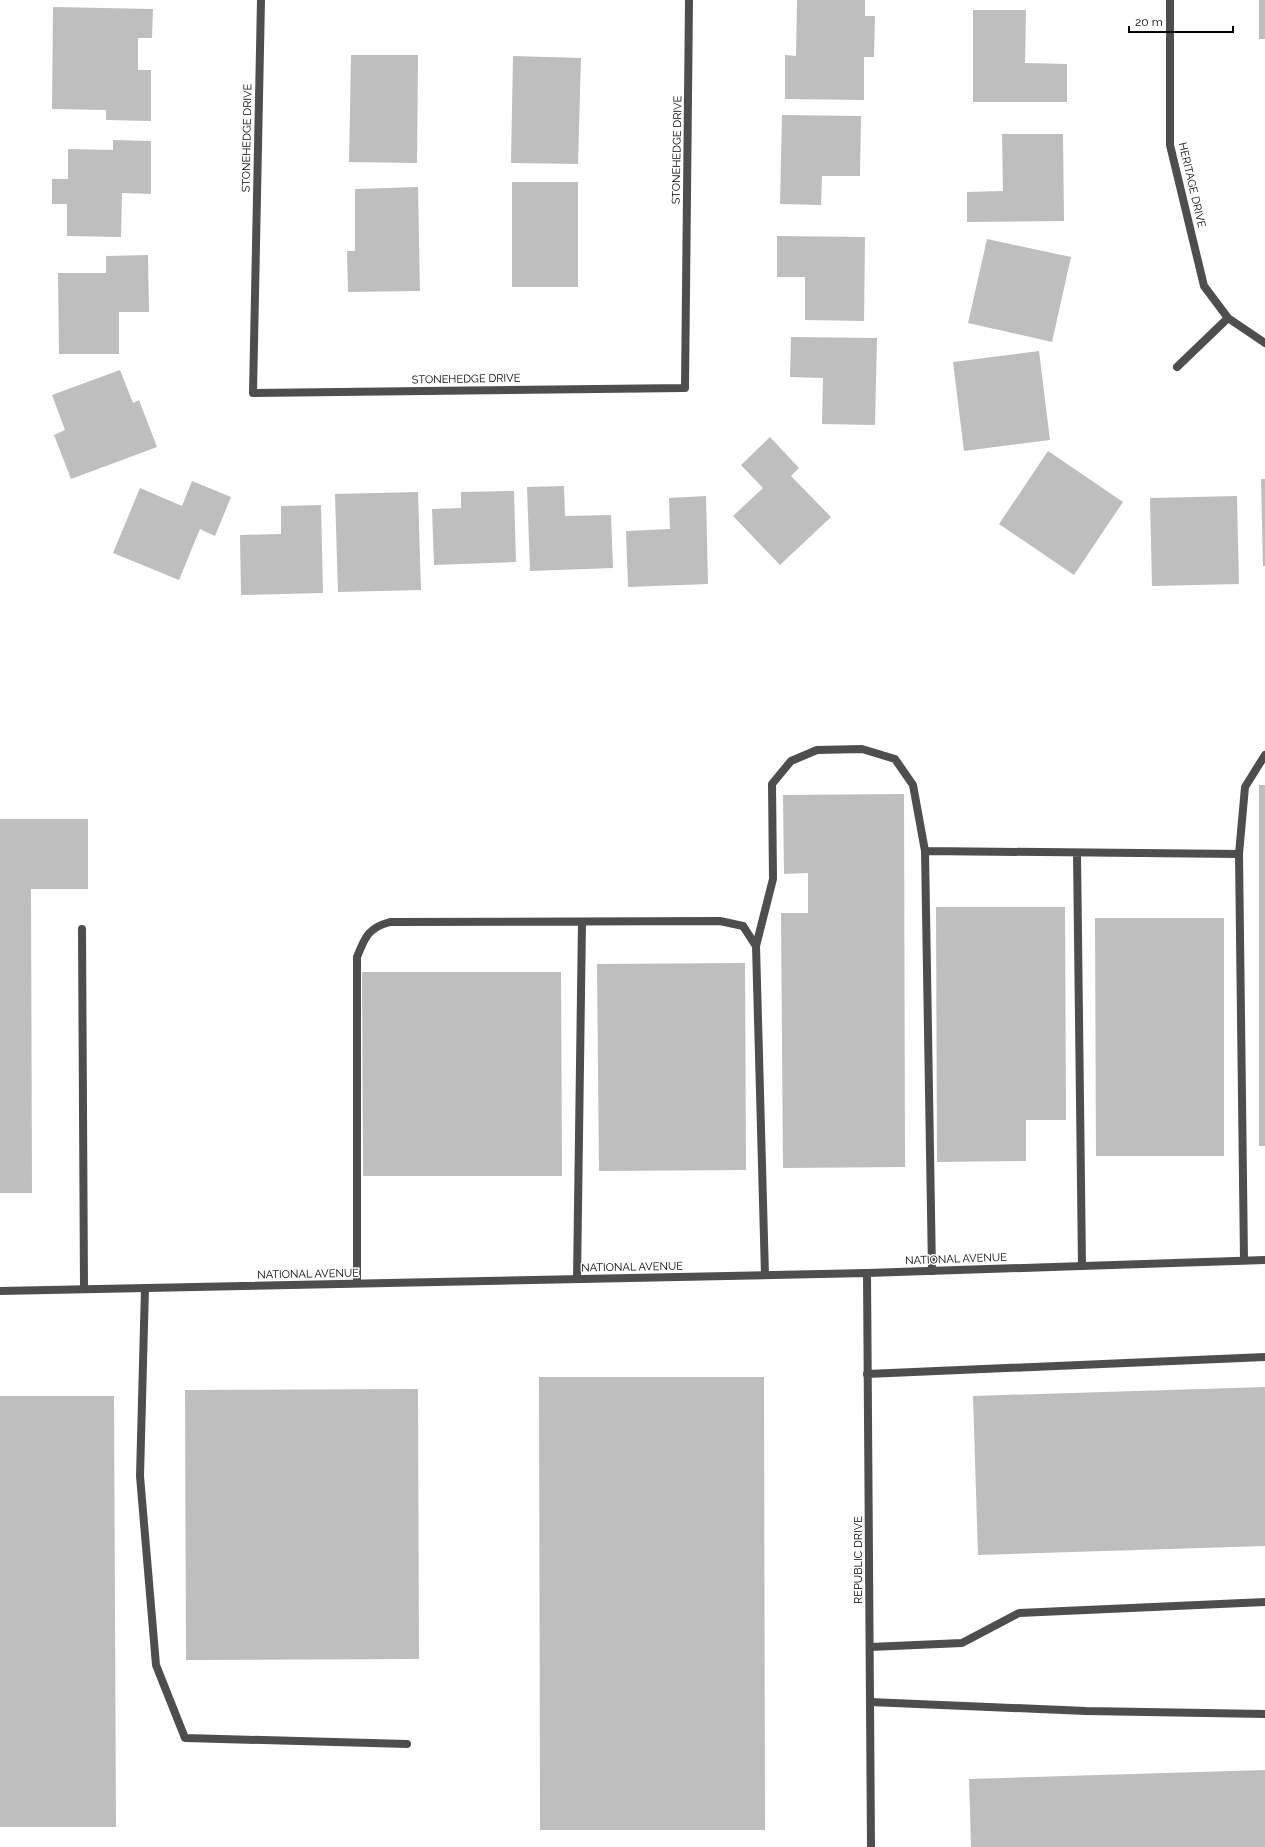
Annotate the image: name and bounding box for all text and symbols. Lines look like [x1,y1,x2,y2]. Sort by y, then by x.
scale bar [1129,8,1233,34]
text: 20 m [1135,15,1163,29]
street label: STONEHEDGE DRIVE [240,83,254,192]
street label: STONEHEDGE DRIVE [670,95,684,204]
street label: HERITAGE DRIVE [1176,141,1208,229]
street label: STONEHEDGE DRIVE [412,372,521,386]
street label: NATIONAL AVENUE [905,1251,1007,1267]
street label: NATIONAL AVENUE [581,1260,683,1274]
street label: NATIONAL AVENUE [257,1267,359,1281]
street label: REPUBLIC DRIVE [852,1516,865,1604]

